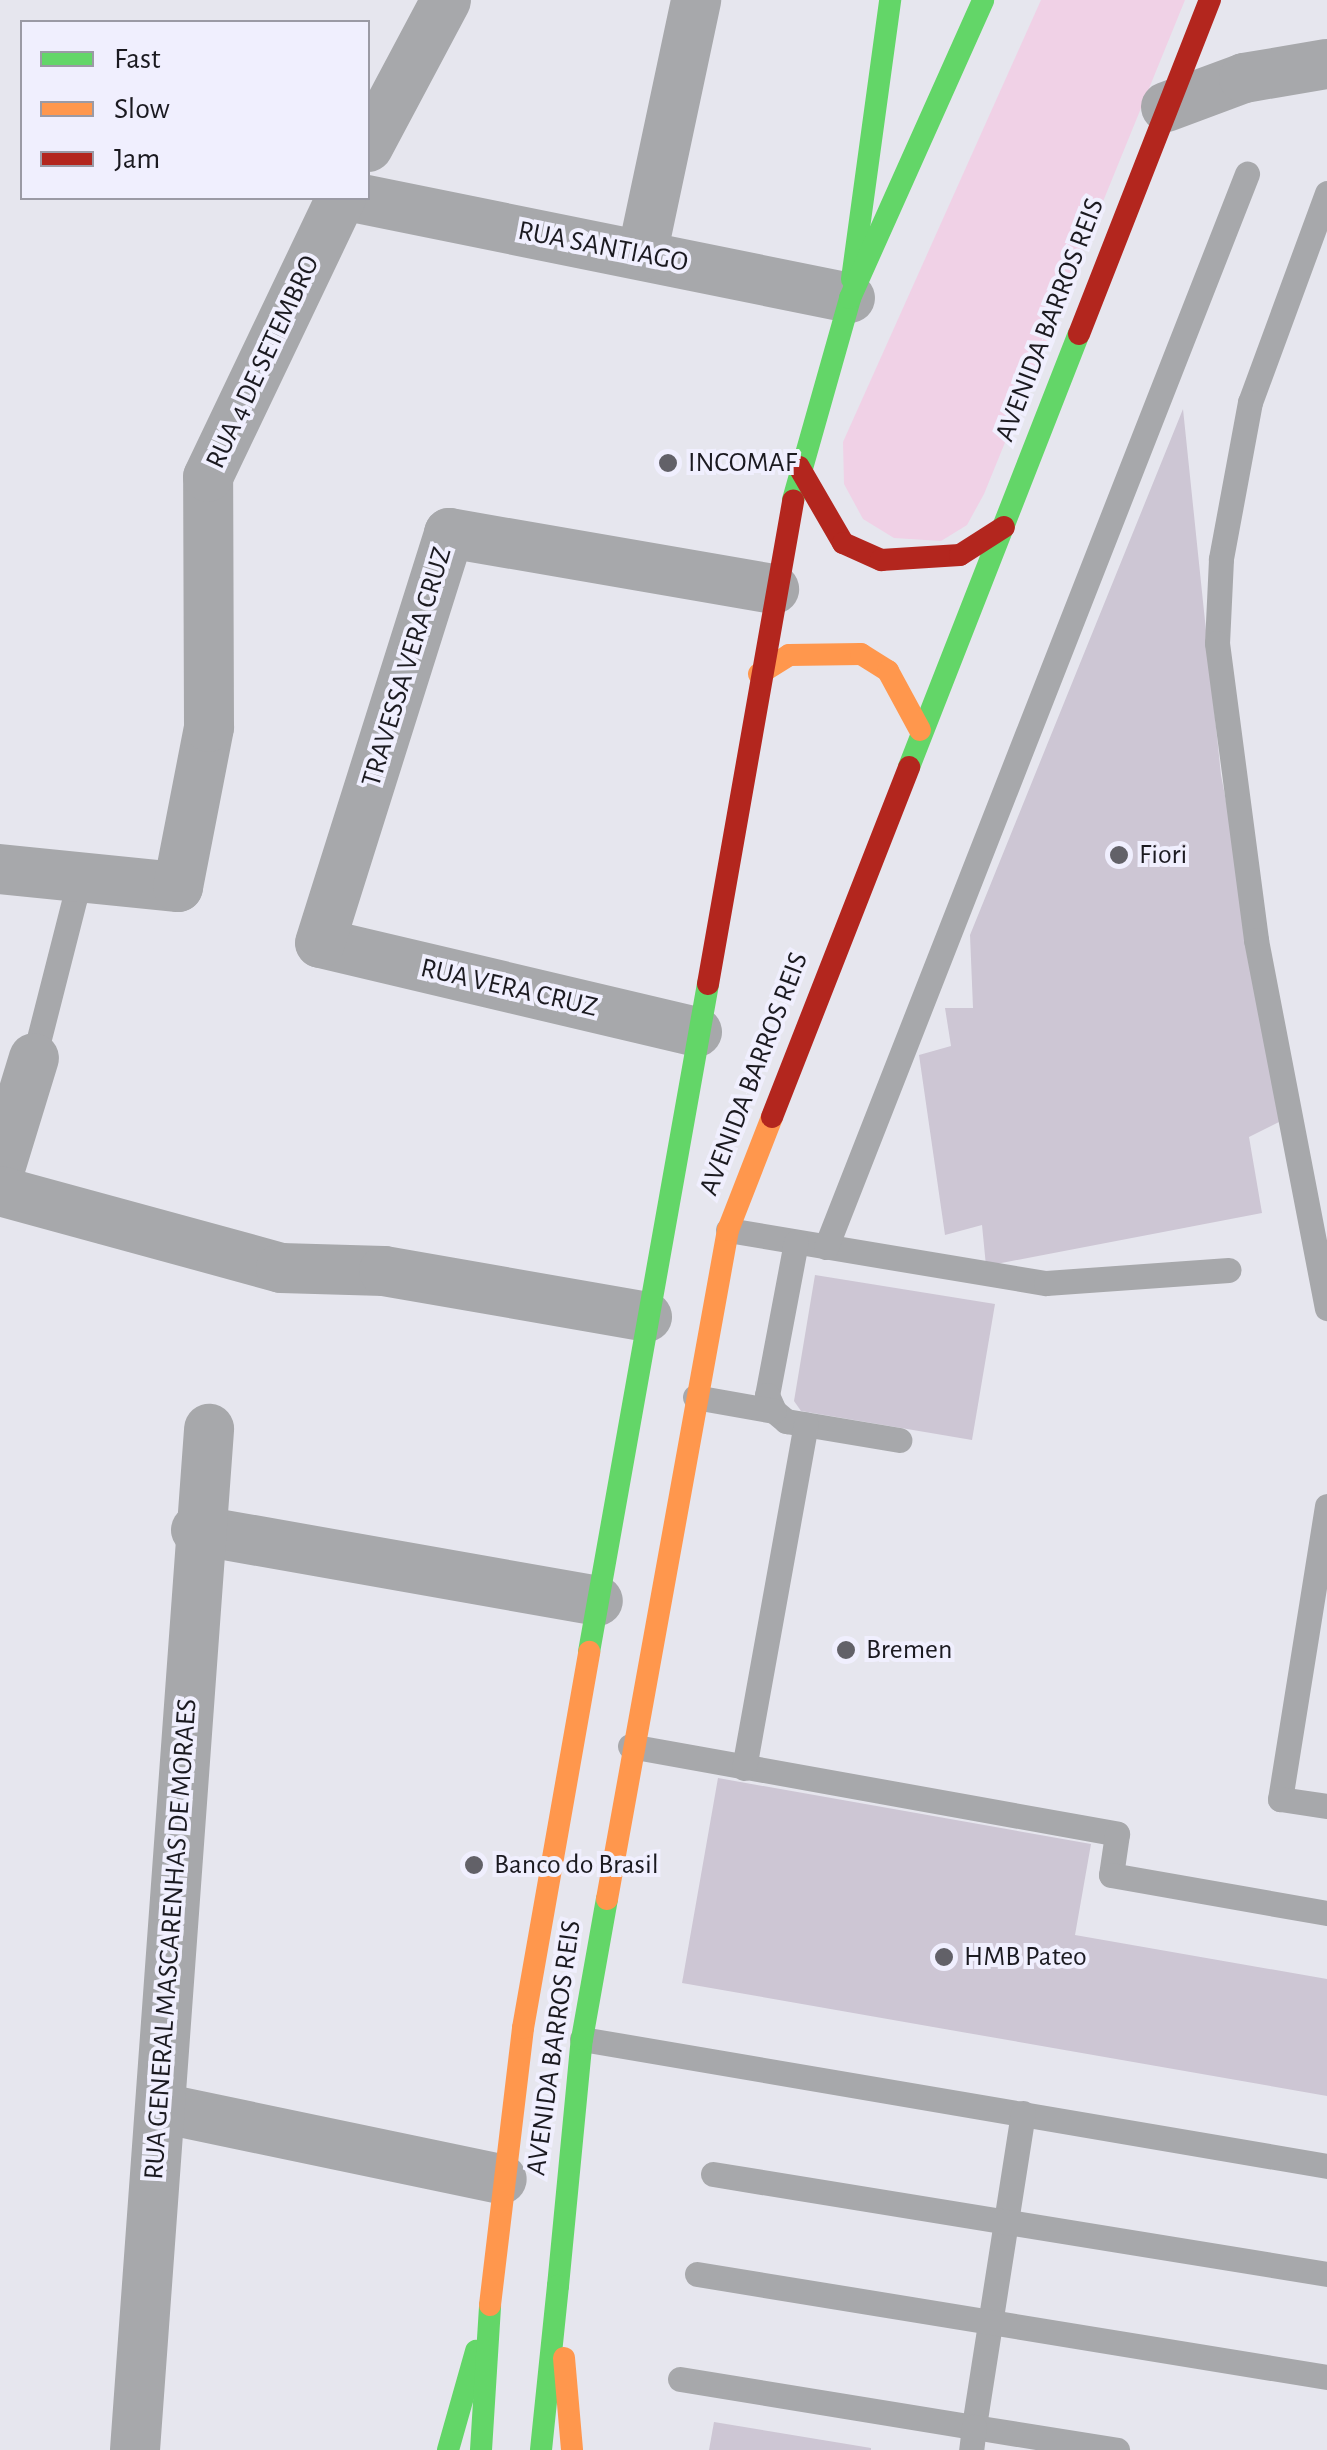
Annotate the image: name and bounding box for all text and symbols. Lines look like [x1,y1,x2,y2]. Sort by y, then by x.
legend [20,20,370,200]
text: Fast [114,44,161,74]
text: Slow [114,94,170,124]
text: Jam [114,144,160,174]
street label: AVENIDA BARROS REIS [988,194,1112,446]
street label: RUA SANTIAGO [515,214,691,280]
street label: RUA 4 DE SETEMBRO [199,250,327,474]
place label: INCOMAF [688,446,797,480]
marker: INCOMAF [657,452,679,474]
street label: TRAVESSA VERA CRUZ [355,543,459,791]
place label: Fiori [1139,838,1187,872]
marker: Fiori [1108,844,1130,866]
street label: AVENIDA BARROS REIS [692,948,816,1200]
street label: RUA VERA CRUZ [417,951,601,1025]
place label: Bremen [866,1633,952,1667]
marker: Bremen [835,1639,857,1661]
street label: RUA GENERAL MASCARENHAS DE MORAES [137,1698,205,2180]
place label: Banco do Brasil [494,1848,659,1882]
marker: Banco do Brasil [463,1854,485,1876]
street label: AVENIDA BARROS REIS [519,1918,589,2178]
place label: HMB Pateo [964,1940,1087,1974]
marker: HMB Pateo [933,1946,955,1968]

